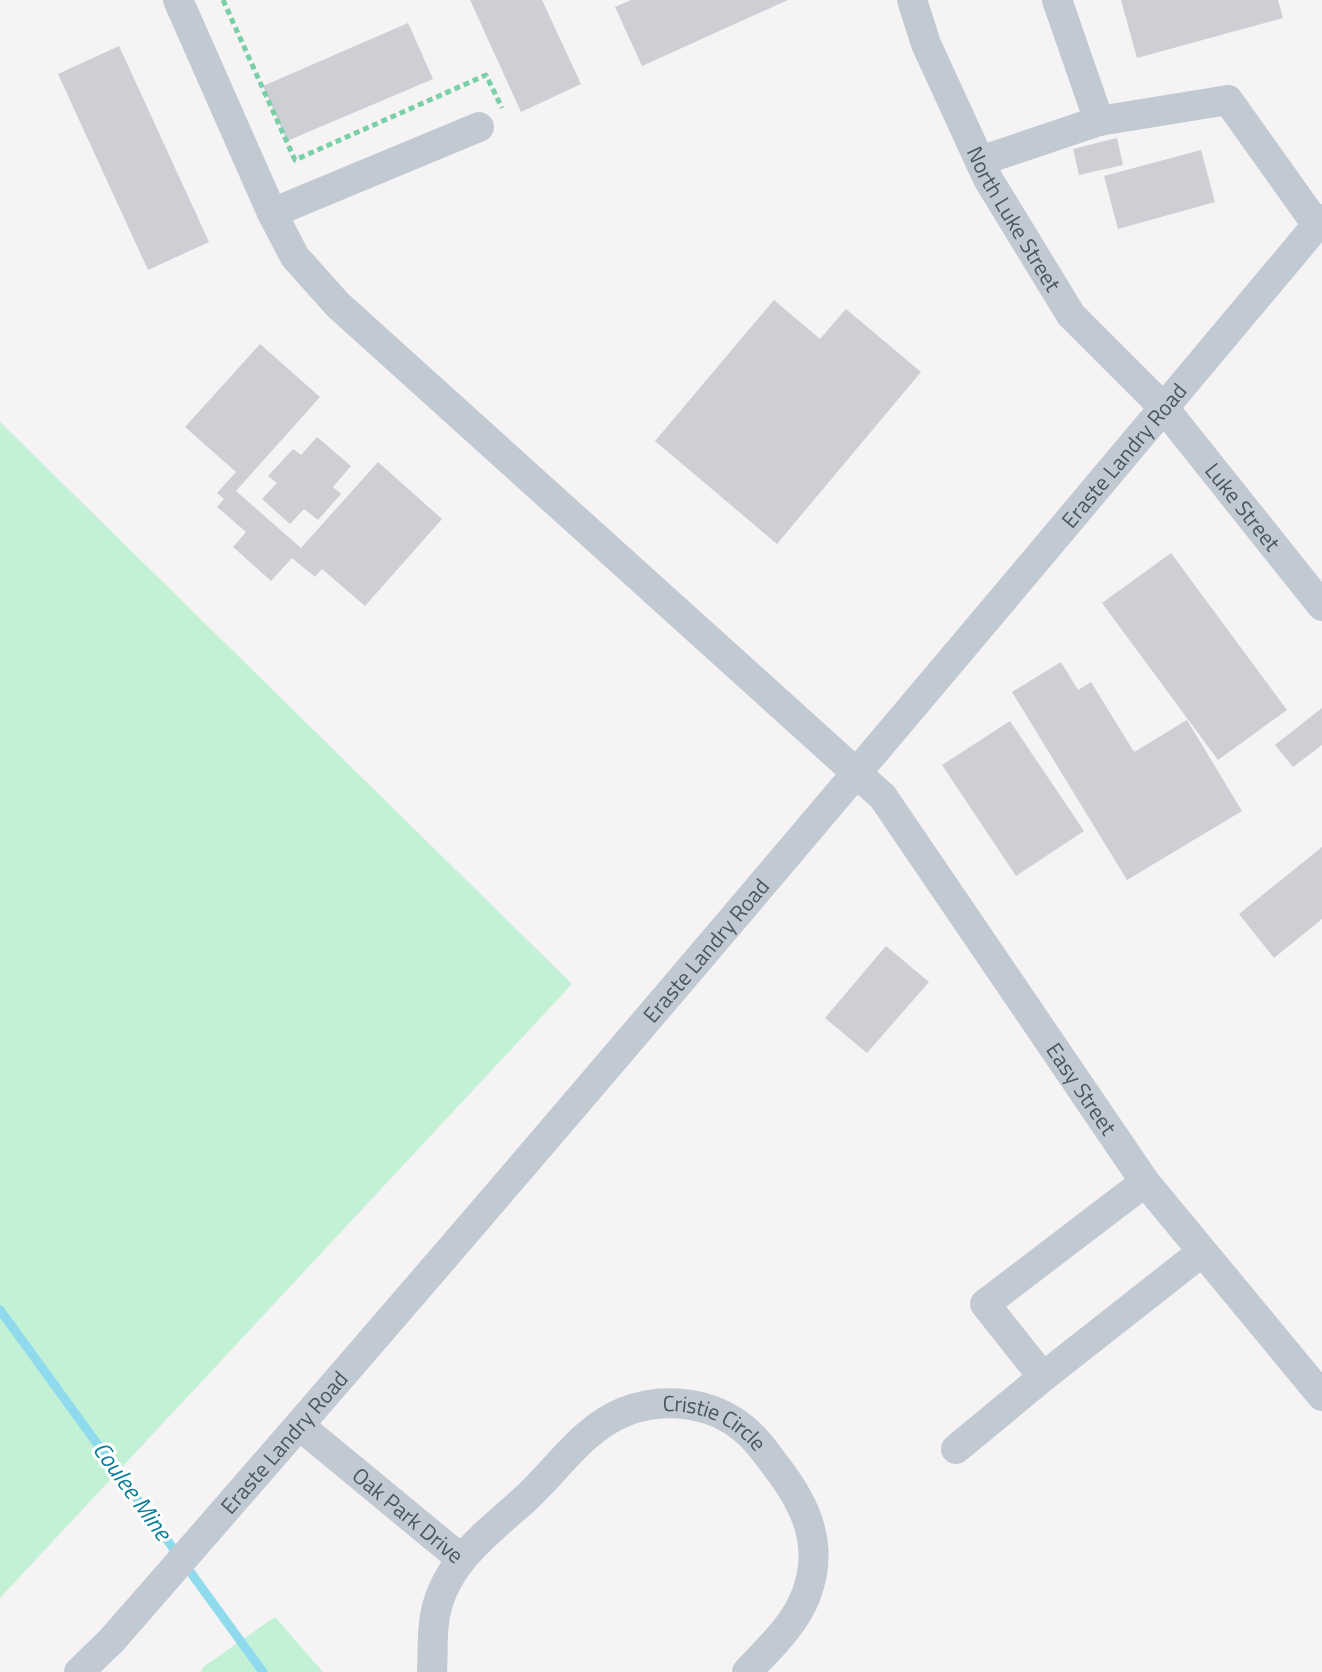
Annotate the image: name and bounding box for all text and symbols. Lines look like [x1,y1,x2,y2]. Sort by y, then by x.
street label: North Luke Street [958,141,1070,298]
street label: Eraste Landry Road [1053,375,1195,535]
street label: Luke Street [1197,455,1289,559]
street label: Eraste Landry Road [635,871,777,1030]
street label: Easy Street [1038,1036,1125,1142]
street label: Eraste Landry Road [212,1363,356,1522]
street label: Cristie Circle [662,1386,775,1458]
water label: Coulee Mine [84,1433,182,1549]
street label: Oak Park Drive [345,1459,471,1572]

